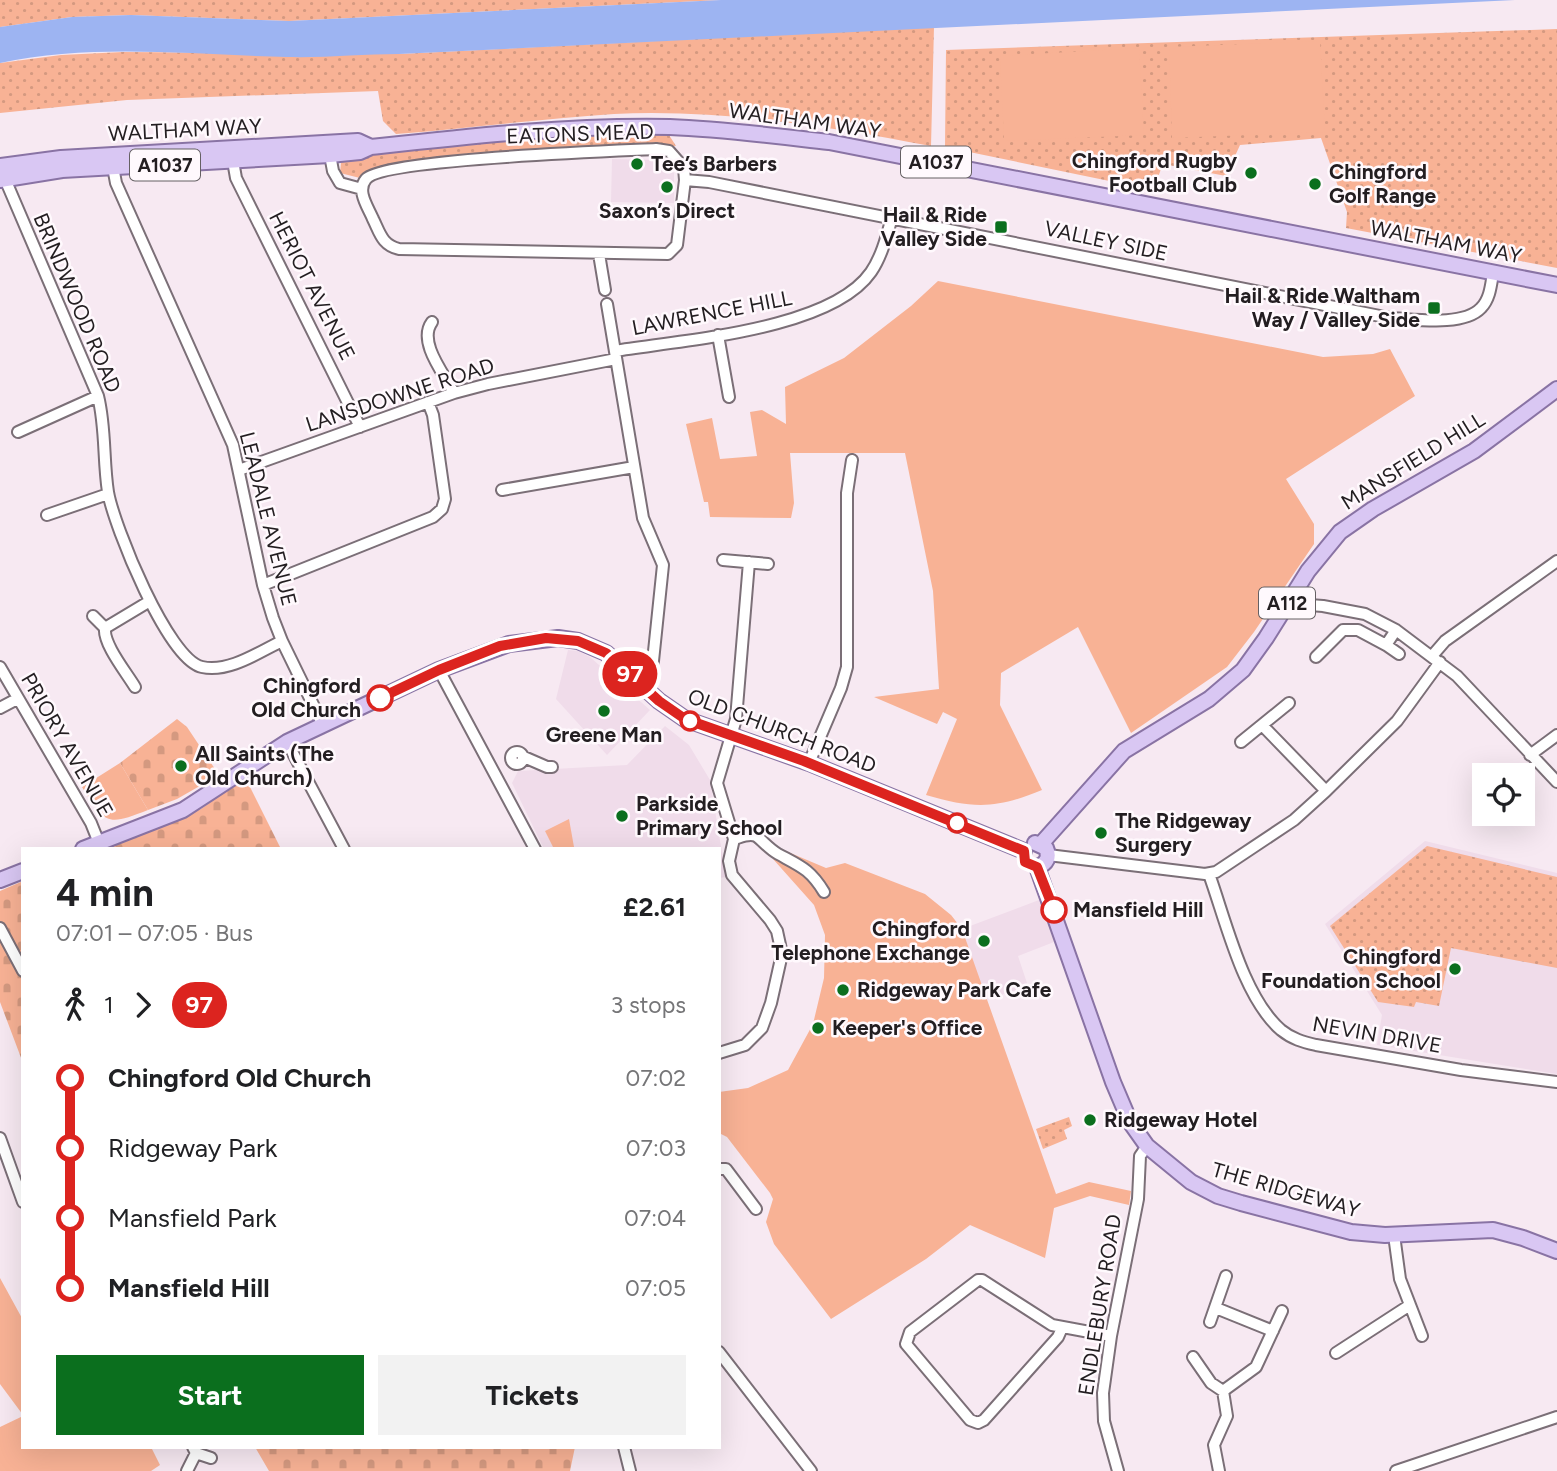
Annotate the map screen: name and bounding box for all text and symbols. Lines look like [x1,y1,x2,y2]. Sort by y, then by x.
street label: WALTHAM WAY [727,97,883,144]
street label: WALTHAM WAY [108,113,263,146]
street label: EATONS MEAD [506,118,654,149]
road number: A1037 [901,146,971,178]
place label: Chingford Rugby Football Club [1072,148,1238,197]
road number: A1037 [130,150,200,181]
place label: Tee’s Barbers [651,151,777,176]
marker: Tee’s Barbers [629,156,645,172]
place label: Chingford Golf Range [1329,159,1437,208]
marker: Chingford Rugby Football Club [1243,165,1259,181]
marker: Chingford Golf Range [1307,176,1323,192]
marker: Saxon’s Direct [659,179,675,195]
place label: Saxon’s Direct [599,198,735,223]
place label: Hail & Ride Valley Side [881,202,987,251]
street label: HERIOT AVENUE [264,207,361,364]
street label: BRINDWOOD ROAD [28,209,127,396]
street label: VALLEY SIDE [1042,215,1170,266]
street label: WALTHAM WAY [1368,215,1524,269]
marker: Hail & Ride Valley Side [993,219,1009,235]
place label: Hail & Ride Waltham Way / Valley Side [1225,283,1420,332]
street label: LAWRENCE HILL [630,285,794,340]
marker: Hail & Ride Waltham Way / Valley Side [1426,300,1442,316]
street label: LANSDOWNE ROAD [302,352,497,437]
street label: MANSFIELD HILL [1336,406,1489,515]
street label: LEADALE AVENUE [235,429,302,609]
road number: A112 [1259,588,1315,618]
line badge: 97 [598,651,662,697]
text: 97 [616,659,644,688]
street label: PRIORY AVENUE [16,668,119,821]
place label: Chingford Old Church [251,673,361,722]
street label: OLD CHURCH ROAD [684,683,880,778]
marker: Chingford Old Church [367,685,393,711]
marker: Greene Man [596,703,612,719]
unlabelled marker [680,711,700,731]
place label: Greene Man [546,722,662,747]
place label: All Saints (The Old Church) [195,741,334,790]
marker: All Saints (The Old Church) [173,758,189,774]
map controls [1472,763,1535,826]
button: locate [1472,763,1535,826]
place label: Parkside Primary School [636,791,782,840]
marker: Parkside Primary School [614,808,630,824]
place label: The Ridgeway Surgery [1115,808,1252,857]
unlabelled marker [947,813,967,833]
marker: The Ridgeway Surgery [1093,825,1109,841]
text: 4 min [56,870,154,916]
text: £2.61 [623,891,686,923]
marker: Mansfield Hill [1041,897,1067,923]
place label: Mansfield Hill [1073,897,1204,922]
place label: Chingford Telephone Exchange [771,916,970,965]
text: 07:01 – 07:05 · Bus [56,919,253,947]
marker: Chingford Telephone Exchange [976,933,992,949]
place label: Chingford Foundation School [1261,944,1441,993]
marker: Chingford Foundation School [1447,961,1463,977]
place label: Ridgeway Park Cafe [857,977,1052,1002]
marker: Ridgeway Park Cafe [835,982,851,998]
icon: walk [56,986,94,1024]
icon: forward [124,986,162,1024]
text: 97 [186,990,213,1019]
text: 1 [104,991,114,1019]
text: 3 stops [611,991,686,1019]
street label: NEVIN DRIVE [1311,1011,1444,1058]
place label: Keeper's Office [832,1015,983,1040]
marker: Keeper's Office [810,1020,826,1036]
text: Chingford Old Church [108,1062,371,1094]
text: 07:02 [625,1064,686,1092]
place label: Ridgeway Hotel [1104,1107,1258,1132]
marker: Ridgeway Hotel [1082,1112,1098,1128]
text: Ridgeway Park [108,1132,277,1164]
text: 07:03 [626,1134,686,1162]
street label: THE RIDGEWAY [1209,1156,1363,1223]
text: Mansfield Park [108,1202,277,1234]
text: 07:04 [624,1204,686,1232]
street label: ENDLEBURY ROAD [1073,1212,1126,1397]
text: Mansfield Hill [108,1272,270,1304]
text: 07:05 [625,1274,686,1302]
button: Start [56,1355,364,1435]
button: Tickets [378,1355,686,1435]

